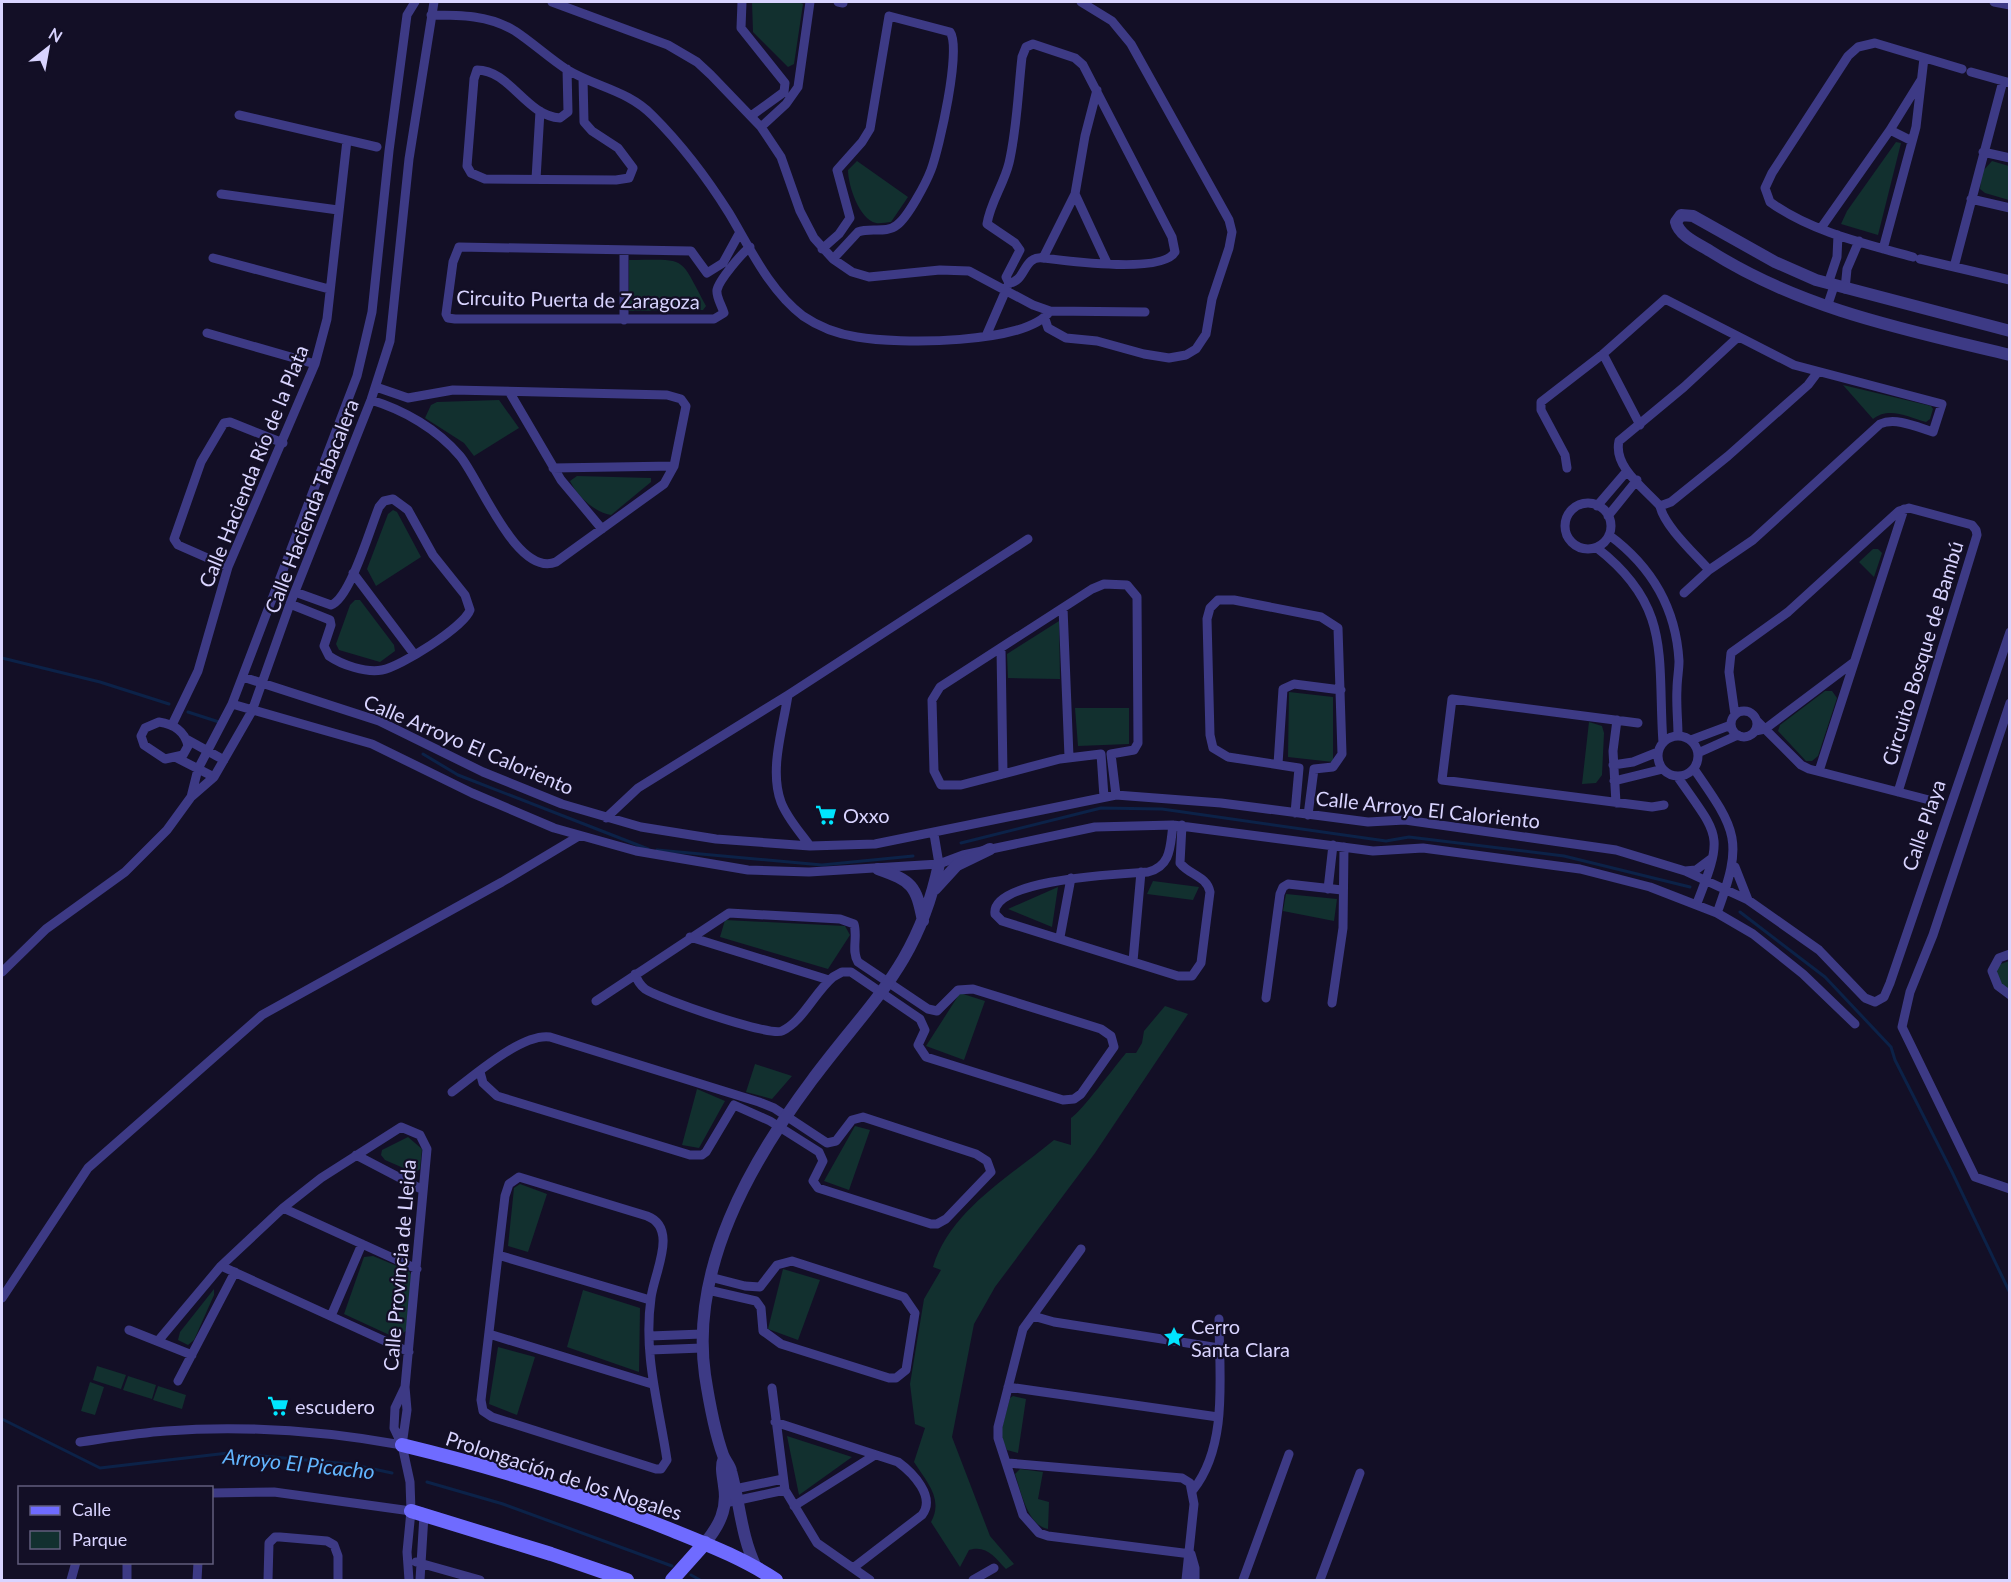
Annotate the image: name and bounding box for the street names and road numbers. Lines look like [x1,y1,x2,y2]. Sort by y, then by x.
street label: Circuito Puerta de Zaragoza [456,285,700,313]
street label: Calle Hacienda Río de la Plata [193,341,313,591]
street label: Calle Hacienda Tabacalera [259,396,363,616]
street label: Circuito Bosque de Bambú [1876,538,1968,768]
street label: Calle Arroyo El Caloriento [360,689,578,799]
street label: Calle Playa [1896,776,1950,874]
street label: Calle Arroyo El Caloriento [1315,785,1541,833]
street label: Calle Provincia de Lleida [378,1158,420,1372]
street label: Prolongación de los Nogales [443,1425,685,1525]

